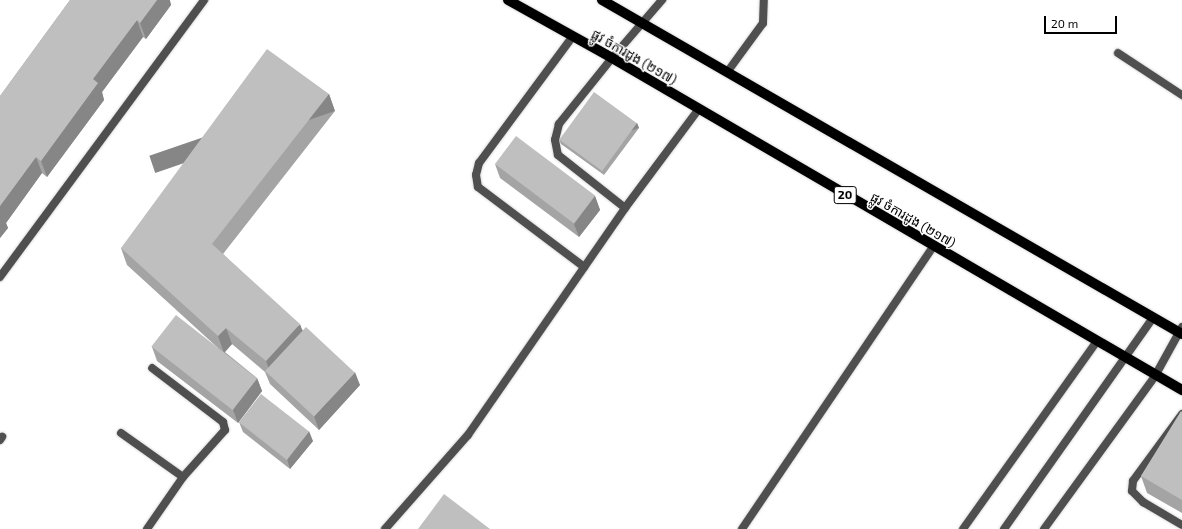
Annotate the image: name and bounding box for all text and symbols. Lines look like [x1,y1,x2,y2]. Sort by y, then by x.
scale bar [1046,8,1119,34]
text: 20 m [1051,16,1078,30]
street label: ផ្លូវ ចំការដូង (២១៧) [589,26,679,88]
road number: 20 [833,185,857,205]
street label: ផ្លូវ ចំការដូង (២១៧) [868,189,958,251]

